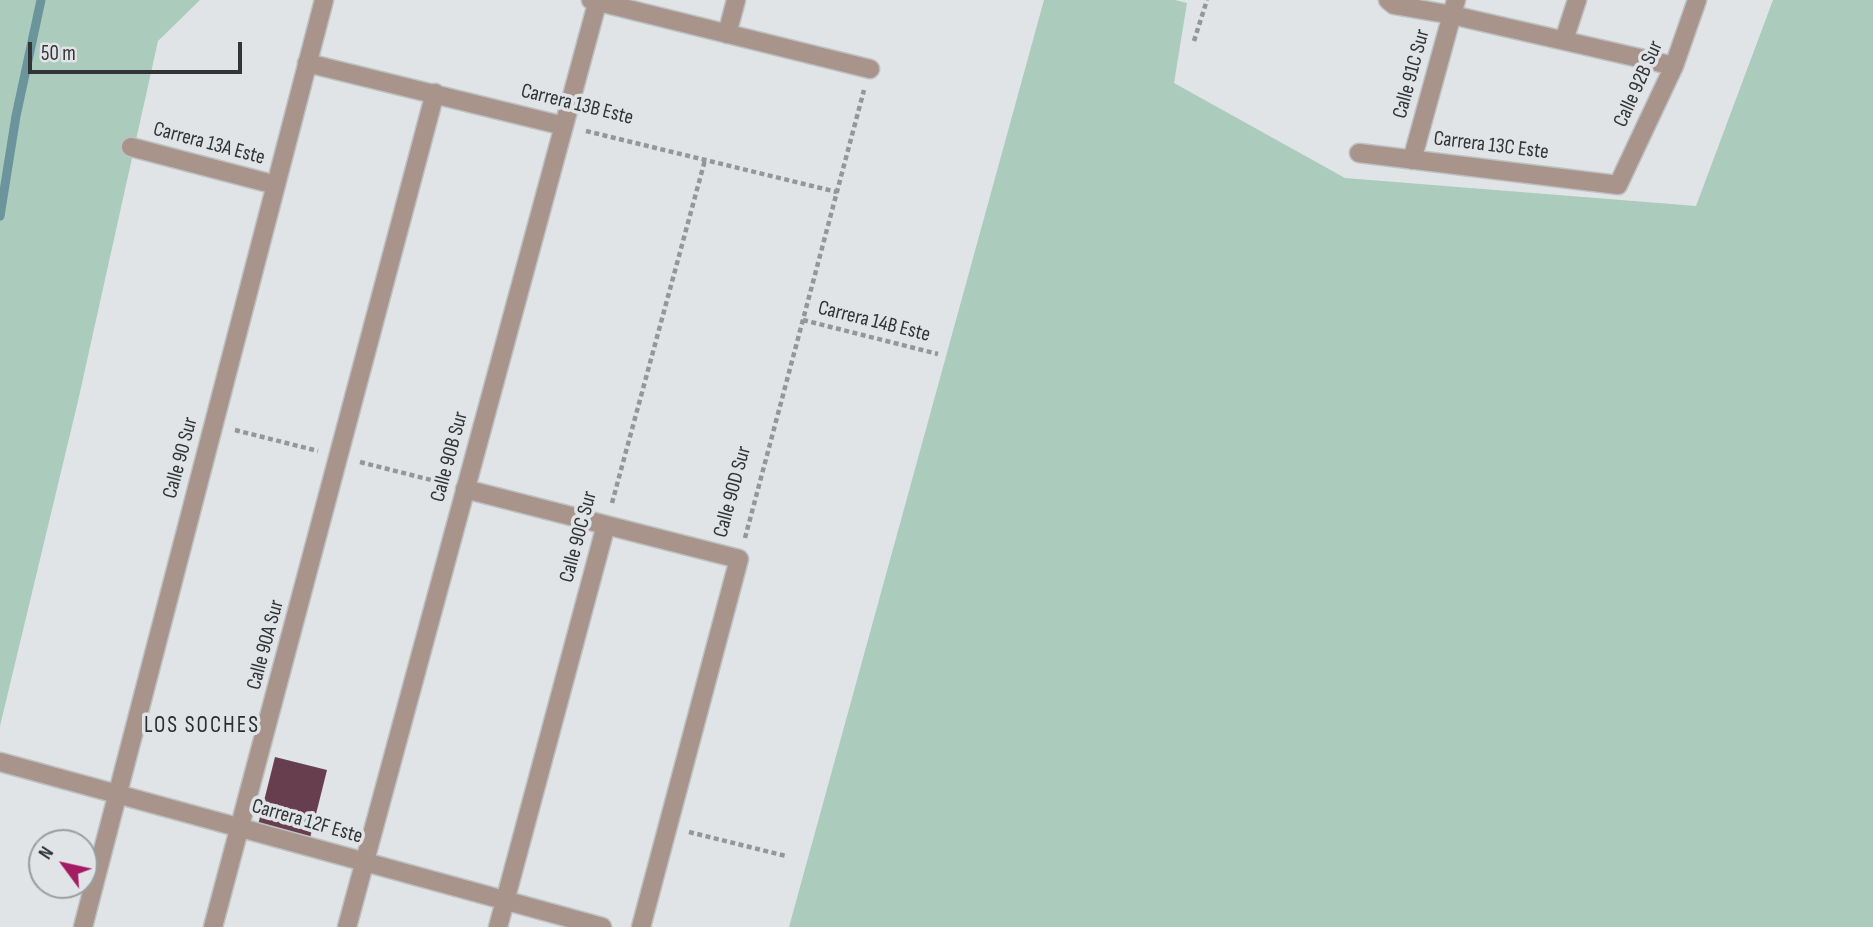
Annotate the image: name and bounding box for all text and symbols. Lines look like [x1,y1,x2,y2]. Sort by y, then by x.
street label: Calle 91C Sur [1388,27,1436,121]
scale bar [32,28,245,72]
street label: Calle 92B Sur [1609,37,1669,131]
text: 50 m [41,41,76,66]
street label: Carrera 13B Este [518,79,636,131]
street label: Carrera 13A Este [150,117,268,171]
street label: Carrera 13C Este [1432,126,1550,166]
street label: Carrera 14B Este [815,296,933,348]
street label: Calle 90B Sur [426,409,474,505]
street label: Calle 90 Sur [158,415,204,501]
street label: Calle 90D Sur [709,444,757,540]
street label: Calle 90C Sur [555,489,603,585]
street label: Calle 90A Sur [242,597,290,693]
district label: LOS SOCHES [145,712,259,740]
street label: Carrera 12F Este [249,794,365,850]
north arrow [28,829,98,899]
text: N [34,843,59,864]

